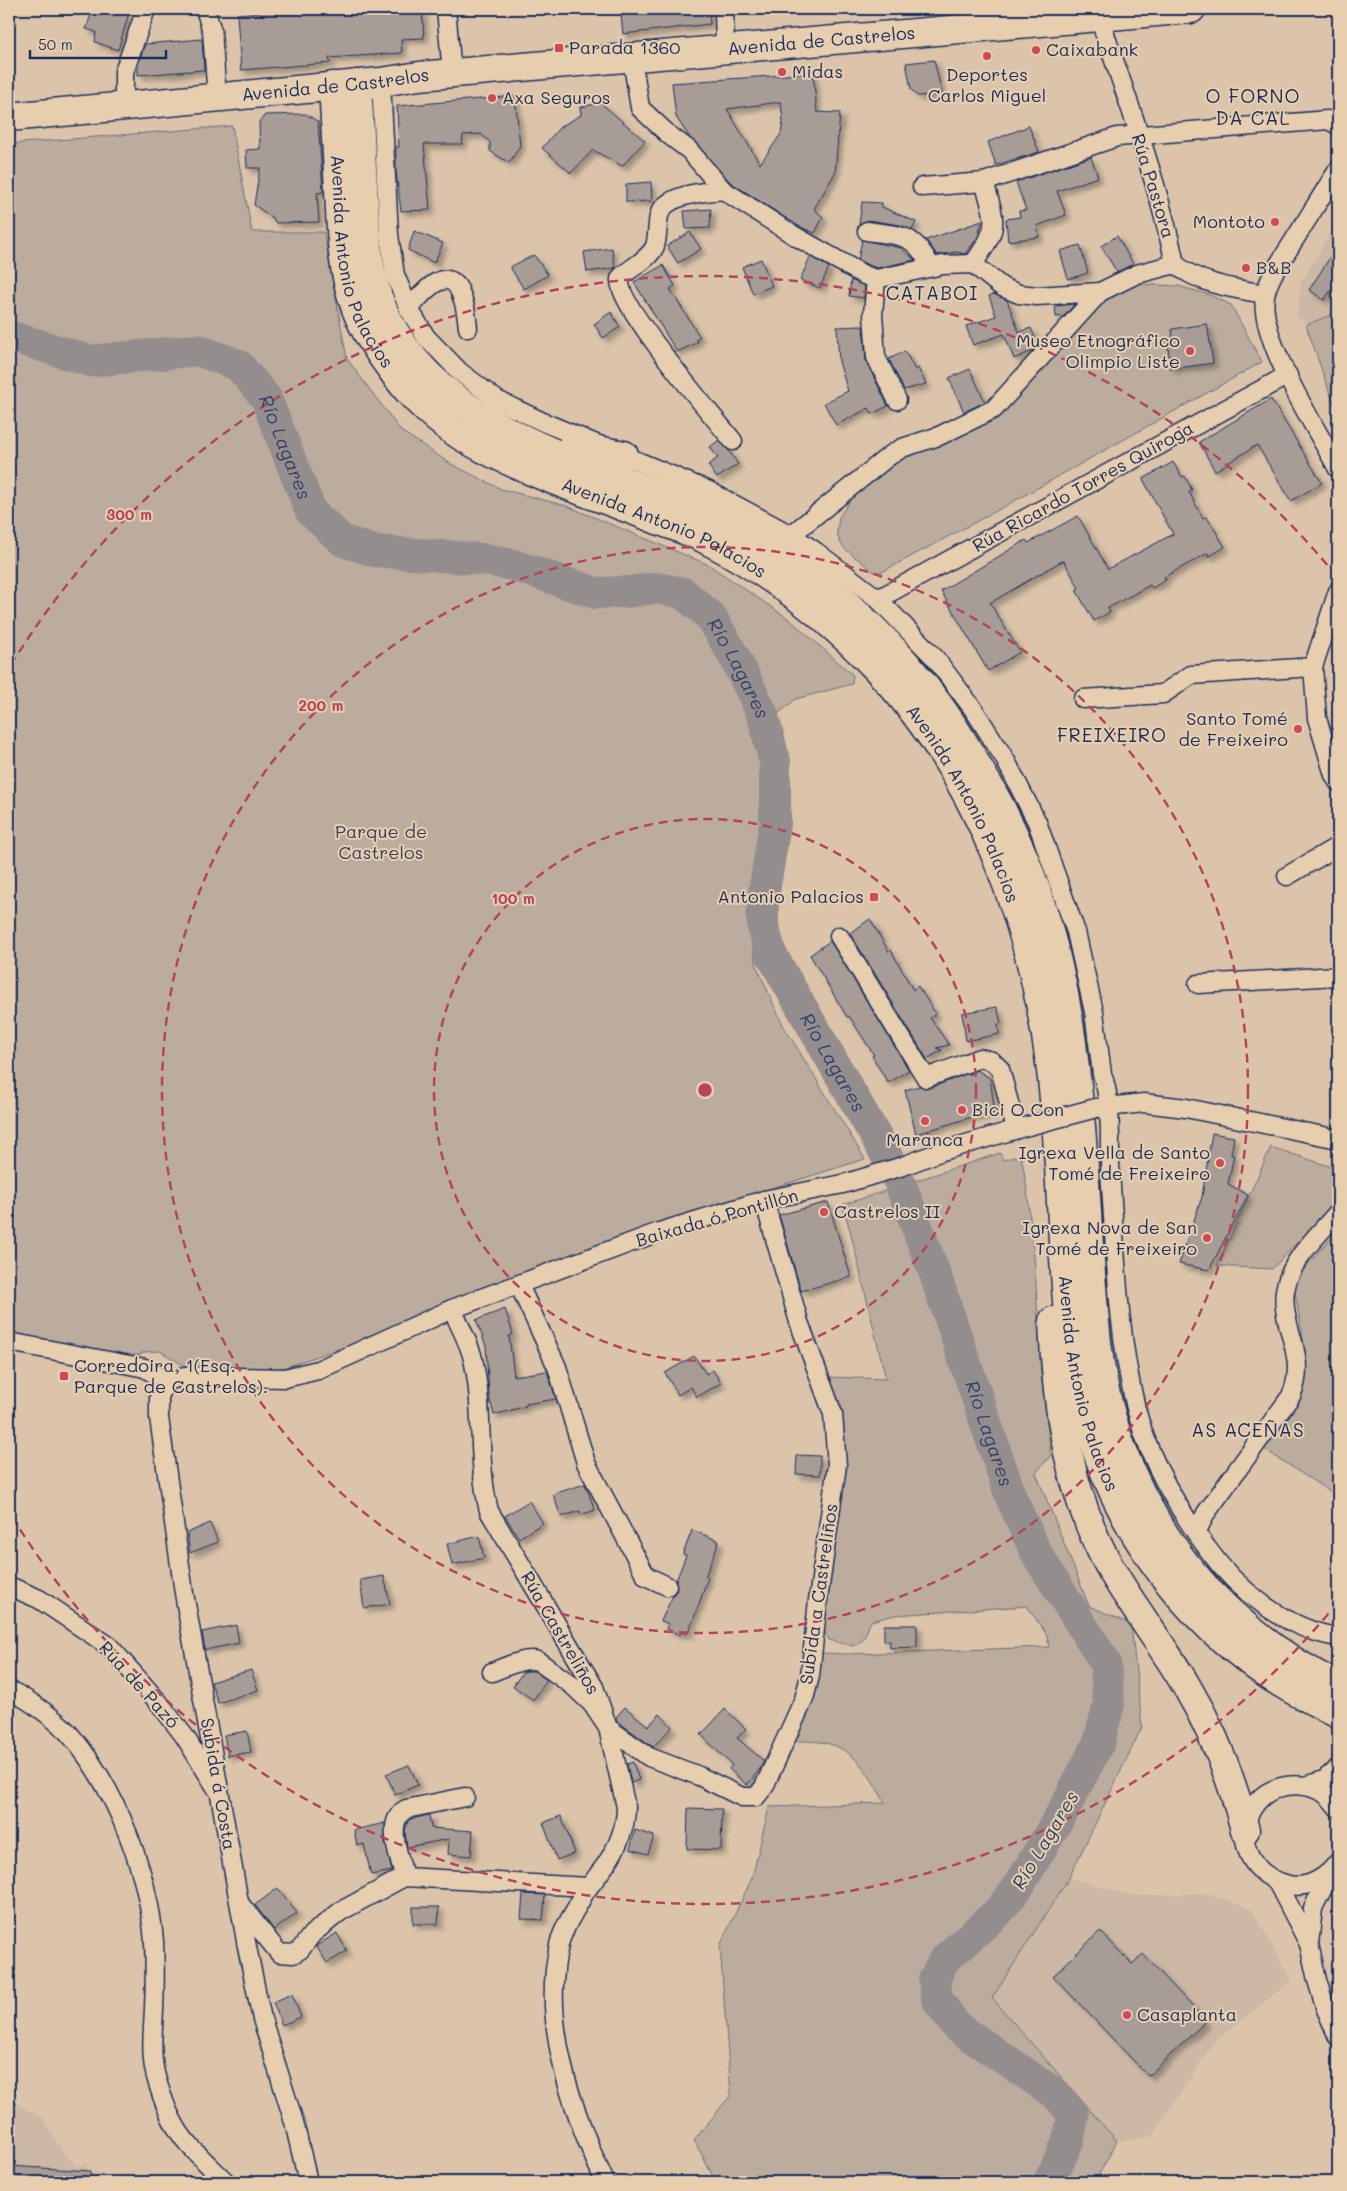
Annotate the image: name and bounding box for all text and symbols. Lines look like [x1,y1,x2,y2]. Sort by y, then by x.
street label: Avenida de Castrelos [726,20,916,60]
scale bar [30,28,166,60]
text: 50 m [38,34,73,54]
place label: Parada 1360 [569,35,680,59]
place label: Caixabank [1046,37,1138,61]
marker: Parada 1360 [553,42,565,54]
marker: Caixabank [1030,44,1042,56]
marker: Deportes Carlos Miguel [981,50,993,62]
place label: Midas [792,59,843,83]
street label: Avenida de Castrelos [240,62,430,106]
place label: Deportes Carlos Miguel [928,62,1046,107]
marker: Midas [776,66,788,78]
district label: O FORNO DA CAL [1205,83,1301,130]
place label: Axa Seguros [502,85,611,109]
marker: Axa Seguros [486,92,498,104]
street label: Rúa Pastora [1127,130,1181,241]
street label: Avenida Antonio Palacios [326,154,399,372]
place label: Montoto [1193,209,1265,233]
marker: Montoto [1269,216,1281,228]
place label: B&B [1256,255,1291,279]
marker: B&B [1240,262,1252,274]
district label: CATABOI [886,280,978,305]
place label: Museo Etnográfico Olimpio Liste [1016,328,1180,373]
marker: Museo Etnográfico Olimpio Liste [1184,345,1196,357]
water label: Río Lagares [254,391,318,503]
street label: Rúa Ricardo Torres Quiroga [968,415,1197,557]
street label: Avenida Antonio Palacios [558,471,771,583]
text: 300 m [106,504,152,524]
water label: Río Lagares [702,613,776,721]
text: 200 m [299,695,344,715]
street label: Avenida Antonio Palacios [901,699,1025,906]
place label: Santo Tomé de Freixeiro [1178,706,1288,751]
district label: FREIXEIRO [1057,722,1167,747]
marker: Santo Tomé de Freixeiro [1292,723,1304,735]
park label: Parque de Castrelos [335,819,427,864]
place label: Antonio Palacios [718,884,864,908]
text: 100 m [491,888,535,908]
marker: Antonio Palacios [868,891,880,903]
water label: Río Lagares [795,1008,872,1116]
centre of rings [696,1081,714,1099]
place label: Bici O Con [972,1097,1064,1121]
marker: Bici O Con [956,1104,968,1116]
marker: Maranca [919,1115,931,1127]
place label: Maranca [886,1127,964,1151]
place label: Igrexa Vella de Santo Tomé de Freixeiro [1018,1140,1210,1185]
marker: Igrexa Vella de Santo Tomé de Freixeiro [1214,1157,1226,1169]
street label: Baixada ó Pontillón [633,1182,801,1252]
place label: Castrelos II [834,1199,940,1223]
marker: Castrelos II [818,1206,830,1218]
place label: Igrexa Nova de San Tomé de Freixeiro [1022,1215,1197,1260]
marker: Igrexa Nova de San Tomé de Freixeiro [1201,1232,1213,1244]
street label: Avenida Antonio Palacios [1054,1274,1125,1495]
place label: Corredoira, 1(Esq. Parque de Castrelos). [74,1353,268,1398]
marker: Corredoira, 1(Esq. Parque de Castrelos). [58,1370,70,1382]
water label: Río Lagares [960,1377,1019,1490]
district label: AS ACEÑAS [1191,1417,1305,1442]
street label: Subida a Castreliños [793,1502,843,1686]
street label: Rúa Castreliños [516,1566,606,1699]
street label: Rúa de Pazó [94,1636,186,1733]
street label: Subida á Costa [196,1716,242,1852]
water label: Río Lagares [1005,1786,1084,1894]
place label: Casaplanta [1137,2002,1237,2026]
marker: Casaplanta [1121,2009,1133,2021]

